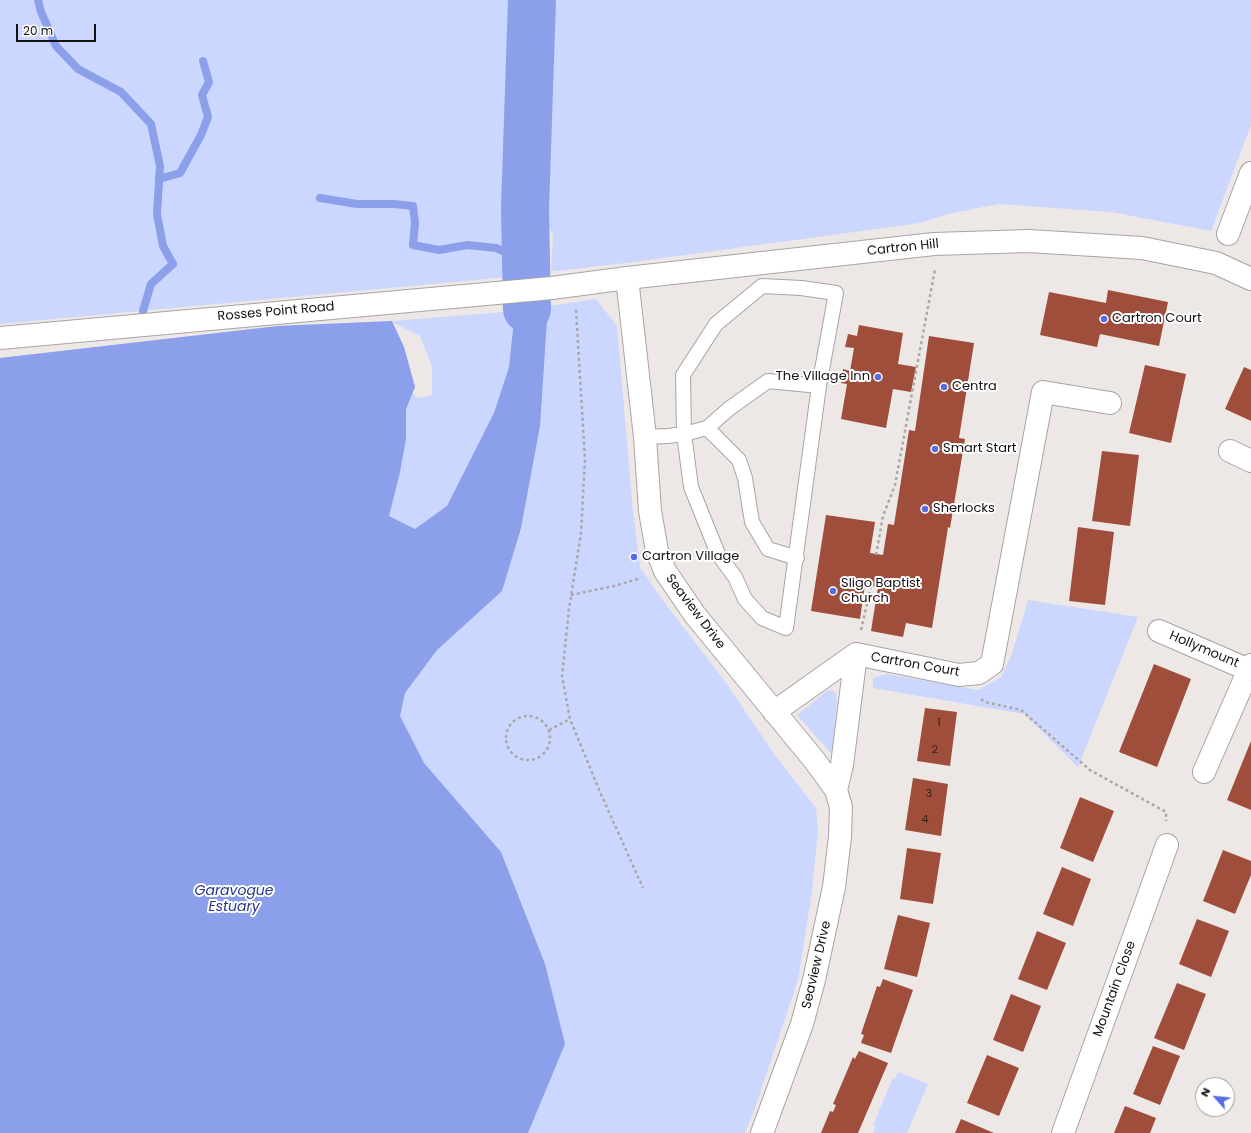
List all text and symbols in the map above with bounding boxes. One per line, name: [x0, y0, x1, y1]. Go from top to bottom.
scale bar: [18, 16, 98, 42]
text: 20 m: [23, 22, 53, 39]
street label: Cartron Hill: [866, 236, 940, 260]
street label: Rosses Point Road: [217, 299, 335, 325]
place label: Cartron Court: [1112, 311, 1202, 327]
marker: Cartron Court: [1099, 314, 1109, 324]
place label: The Village Inn: [776, 369, 870, 385]
marker: The Village Inn: [873, 372, 883, 382]
place label: Centra: [952, 379, 997, 395]
marker: Centra: [939, 382, 949, 392]
place label: Smart Start: [943, 441, 1017, 457]
marker: Smart Start: [930, 444, 940, 454]
place label: Sherlocks: [933, 501, 995, 517]
marker: Sherlocks: [920, 504, 930, 514]
place label: Cartron Village: [642, 549, 739, 565]
marker: Cartron Village: [629, 552, 639, 562]
street label: Seaview Drive: [662, 571, 728, 653]
place label: Sligo Baptist Church: [841, 576, 921, 607]
marker: Sligo Baptist Church: [828, 586, 838, 596]
street label: Hollymount: [1167, 628, 1241, 672]
street label: Cartron Court: [870, 650, 960, 680]
house number: 1: [937, 716, 941, 730]
house number: 2: [932, 743, 938, 757]
house number: 3: [926, 787, 932, 801]
house number: 4: [922, 813, 928, 827]
water label: Garavogue Estuary: [195, 883, 273, 916]
street label: Seaview Drive: [799, 920, 835, 1010]
street label: Mountain Close: [1090, 939, 1140, 1039]
north arrow: [1195, 1077, 1235, 1117]
text: N: [1196, 1085, 1214, 1099]

